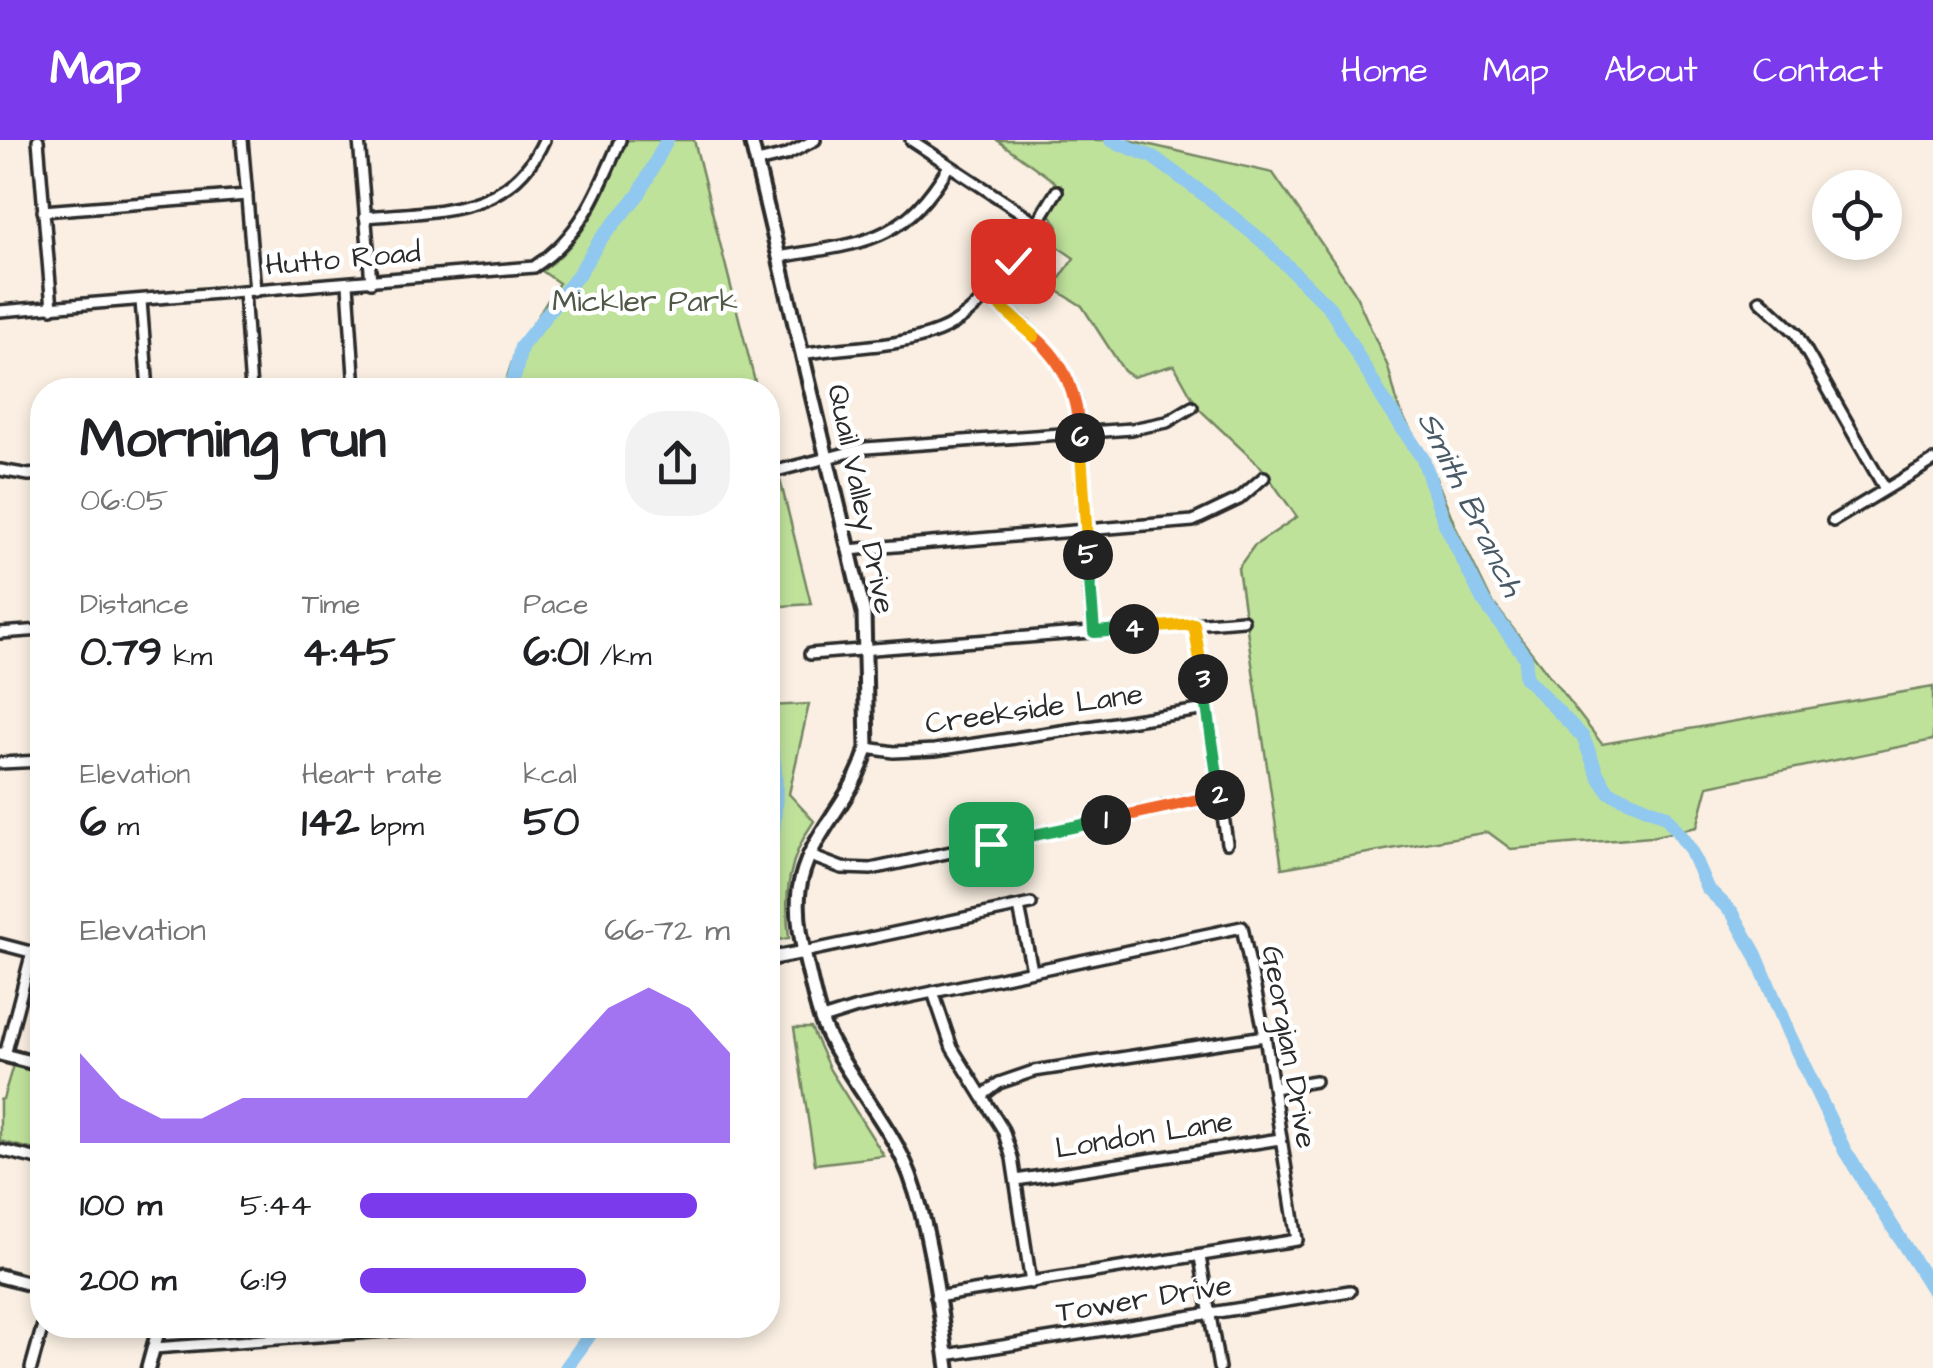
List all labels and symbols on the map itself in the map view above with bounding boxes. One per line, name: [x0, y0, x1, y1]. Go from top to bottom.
pin: [971, 219, 1056, 304]
street label: Hutto Road: [264, 231, 422, 287]
park label: Mickler Park: [552, 281, 738, 323]
street label: Quail Valley Drive: [815, 380, 906, 618]
water label: Smith Branch: [1406, 404, 1535, 605]
pin: 6: [1055, 413, 1105, 463]
pin: 5: [1063, 530, 1113, 580]
pin: 4: [1109, 604, 1159, 654]
pin: 3: [1178, 654, 1228, 704]
street label: Creekside Lane: [923, 673, 1145, 745]
pin: 2: [1195, 770, 1245, 820]
pin: 1: [1081, 795, 1131, 845]
pin: [949, 802, 1034, 887]
street label: Georgian Drive: [1250, 942, 1327, 1152]
street label: London Lane: [1052, 1100, 1236, 1170]
street label: Tower Drive: [1053, 1264, 1235, 1334]

